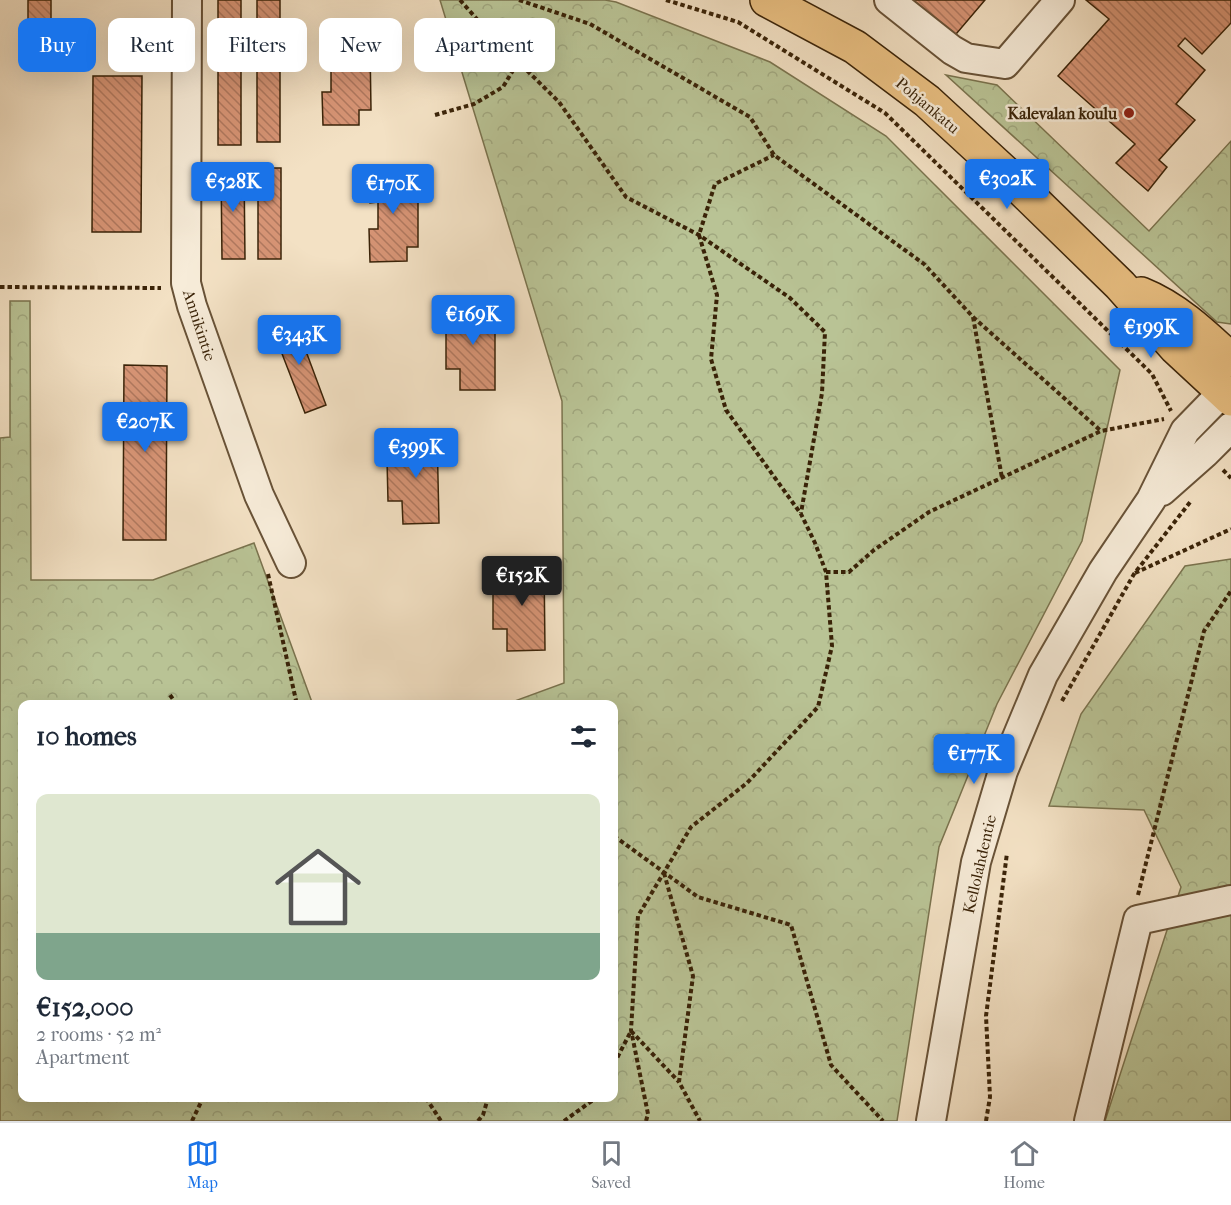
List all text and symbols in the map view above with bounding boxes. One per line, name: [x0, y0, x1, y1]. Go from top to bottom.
chip: Buy: [18, 18, 96, 72]
chip: Rent: [108, 18, 195, 72]
chip: Filters: [207, 18, 307, 72]
chip: New: [319, 18, 402, 72]
chip: Apartment: [414, 18, 555, 72]
street label: Pohjankatu: [892, 73, 963, 138]
place label: Kalevalan koulu: [1008, 104, 1118, 123]
marker: Kalevalan koulu: [1122, 106, 1136, 120]
pin: €302K: [965, 159, 1049, 210]
pin: €528K: [191, 162, 275, 213]
pin: €170K: [351, 164, 435, 215]
text: €302K: [979, 167, 1035, 190]
text: €528K: [205, 170, 261, 193]
text: €170K: [366, 172, 420, 195]
street label: Annikintie: [179, 286, 220, 363]
pin: €169K: [431, 295, 515, 346]
text: €169K: [446, 303, 500, 326]
pin: €199K: [1109, 308, 1193, 359]
pin: €343K: [257, 315, 341, 366]
text: €199K: [1124, 316, 1178, 339]
text: €343K: [272, 323, 326, 346]
pin: €207K: [103, 402, 187, 453]
text: €207K: [116, 410, 174, 433]
pin: €399K: [374, 428, 458, 479]
text: €399K: [388, 436, 444, 459]
pin: €152K: [480, 556, 564, 607]
text: €152K: [496, 564, 548, 587]
icon: filters: [567, 720, 600, 753]
text: 10 homes: [36, 721, 137, 752]
pin: €177K: [932, 734, 1016, 785]
text: €177K: [948, 742, 1000, 765]
street label: Kellolahdentie: [959, 813, 1000, 915]
icon: home: [264, 833, 372, 941]
text: €152,000: [36, 992, 134, 1023]
text: 2 rooms · 52 m²: [36, 1023, 161, 1046]
text: Apartment: [36, 1046, 130, 1069]
tab: Map: [186, 1137, 219, 1192]
tab: Saved: [591, 1137, 631, 1192]
tab: Home: [1003, 1137, 1045, 1192]

